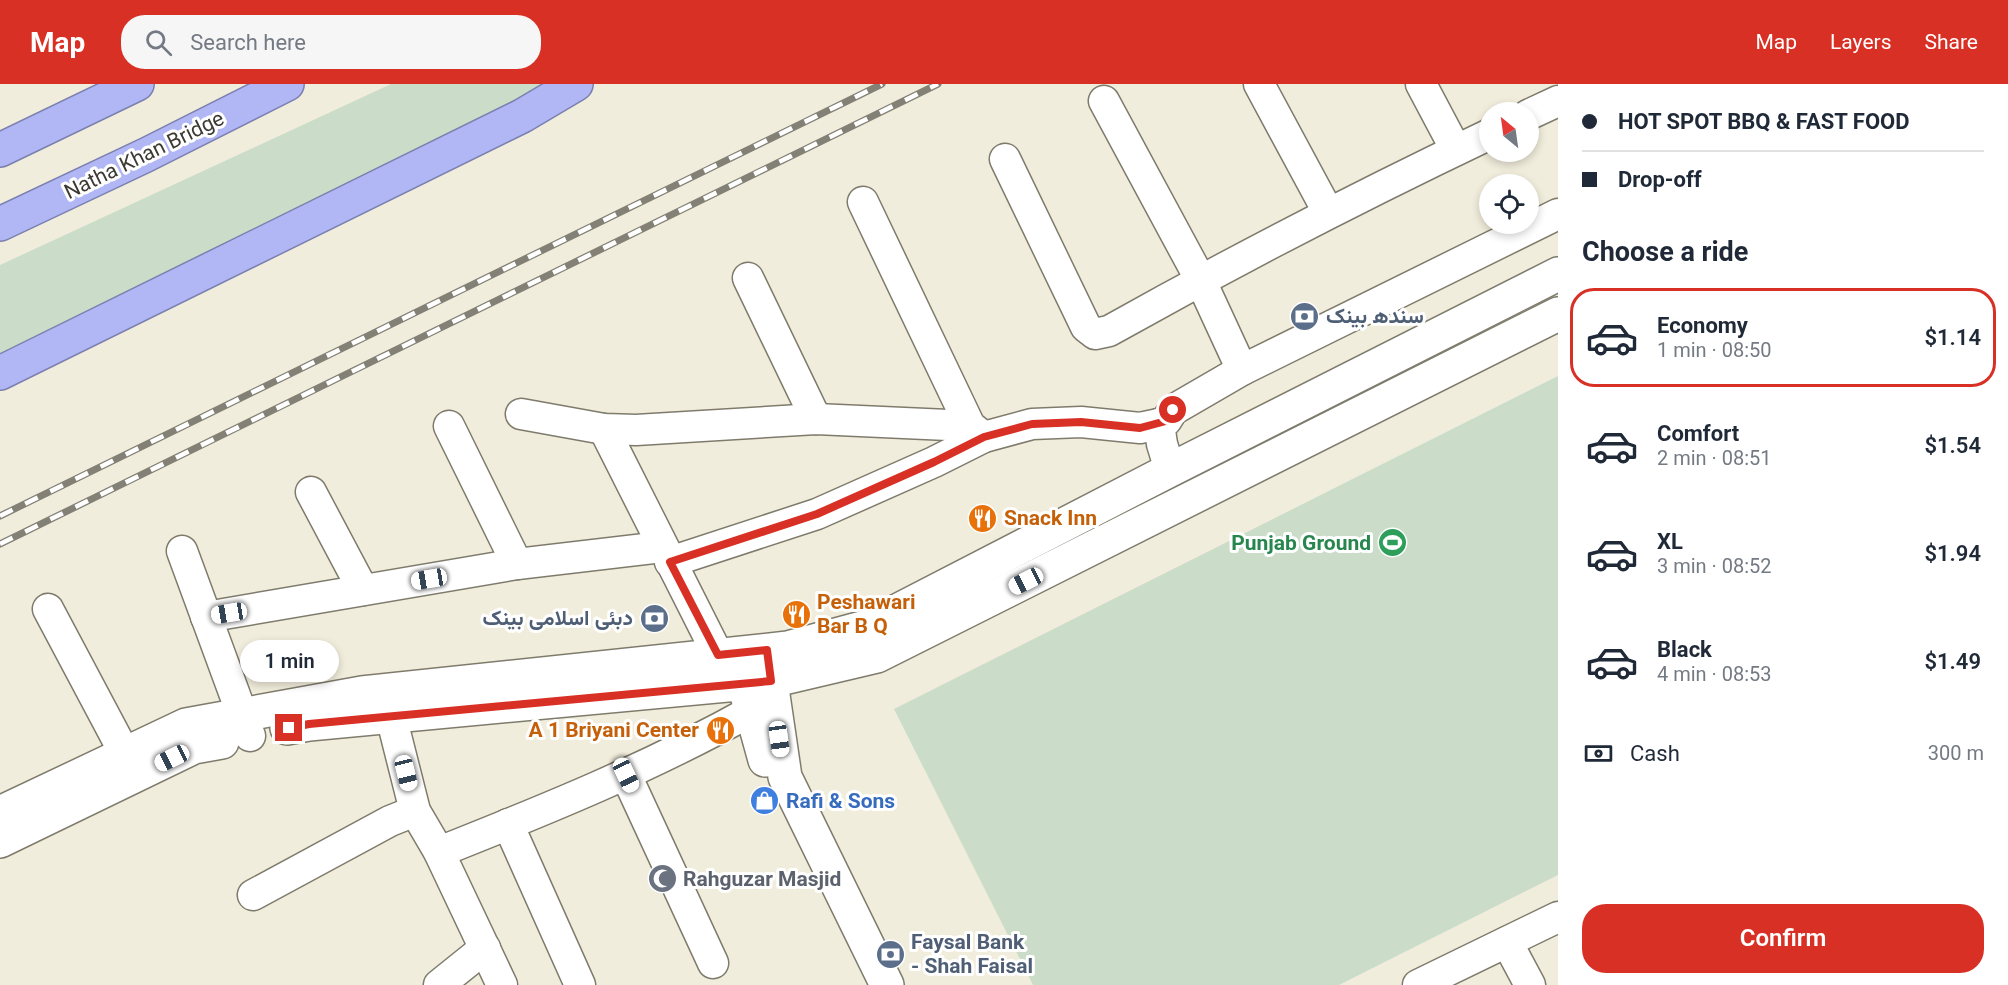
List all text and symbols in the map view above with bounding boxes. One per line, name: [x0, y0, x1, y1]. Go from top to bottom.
search box: [121, 15, 541, 69]
text: Map: [30, 26, 85, 59]
icon: search: [142, 26, 175, 59]
text: Search here: [190, 30, 306, 55]
text: Map: [1755, 30, 1797, 54]
text: Layers: [1830, 30, 1891, 54]
text: Share: [1924, 30, 1978, 54]
north arrow: [1479, 102, 1539, 162]
map controls: [1479, 102, 1539, 234]
street label: Natha Khan Bridge: [60, 106, 228, 204]
text: HOT SPOT BBQ & FAST FOOD: [1618, 109, 1910, 134]
text: Drop-off: [1618, 167, 1702, 192]
button: locate: [1479, 174, 1539, 234]
text: Choose a ride: [1582, 236, 1748, 268]
bank icon: سندھ بینک: [1289, 300, 1321, 332]
place label: سندھ بینک: [1326, 304, 1424, 328]
icon: car: [1585, 311, 1639, 365]
text: Economy: [1657, 313, 1748, 338]
text: $1.14: [1924, 325, 1981, 350]
text: 1 min · 08:50: [1657, 338, 1772, 362]
route start: [1159, 396, 1186, 423]
icon: car: [1585, 419, 1639, 473]
text: Comfort: [1657, 421, 1739, 446]
text: $1.54: [1924, 433, 1981, 458]
text: 2 min · 08:51: [1657, 446, 1772, 470]
restaurant icon: Snack Inn: [967, 502, 999, 534]
place label: Snack Inn: [1004, 506, 1097, 530]
sports icon: Punjab Ground: [1376, 527, 1408, 559]
icon: car: [1585, 527, 1639, 581]
text: XL: [1657, 529, 1683, 554]
place label: Punjab Ground: [1231, 531, 1371, 555]
text: $1.94: [1924, 541, 1981, 566]
text: 3 min · 08:52: [1657, 554, 1772, 578]
car: [1006, 565, 1046, 597]
car: [410, 567, 448, 591]
place label: Peshawari Bar B Q: [817, 590, 915, 638]
restaurant icon: Peshawari Bar B Q: [780, 598, 812, 630]
car: [210, 601, 248, 625]
bank icon: دبئی اسلامی بینک: [638, 602, 670, 634]
place label: دبئی اسلامی بینک: [483, 606, 633, 630]
icon: car: [1585, 635, 1639, 689]
text: Black: [1657, 637, 1712, 662]
callout: 1 min: [240, 641, 338, 683]
text: 1 min: [264, 649, 315, 673]
text: $1.49: [1924, 649, 1981, 674]
text: 4 min · 08:53: [1657, 662, 1772, 686]
route end: [275, 714, 302, 741]
restaurant icon: A 1 Briyani Center: [704, 714, 736, 746]
place label: A 1 Briyani Center: [529, 718, 699, 742]
car: [768, 720, 790, 758]
icon: cash: [1582, 737, 1615, 770]
text: Cash: [1630, 741, 1680, 766]
text: 300 m: [1928, 741, 1984, 765]
car: [152, 742, 192, 774]
car: [393, 753, 419, 793]
car: [610, 755, 642, 795]
shop icon: Rafi & Sons: [749, 785, 781, 817]
place label: Rafi & Sons: [786, 789, 895, 813]
mosque icon: Rahguzar Masjid: [646, 863, 678, 895]
place label: Rahguzar Masjid: [683, 867, 841, 891]
button: Confirm: [1582, 904, 1984, 973]
place label: Faysal Bank - Shah Faisal: [911, 930, 1033, 978]
bank icon: Faysal Bank - Shah Faisal: [874, 938, 906, 970]

